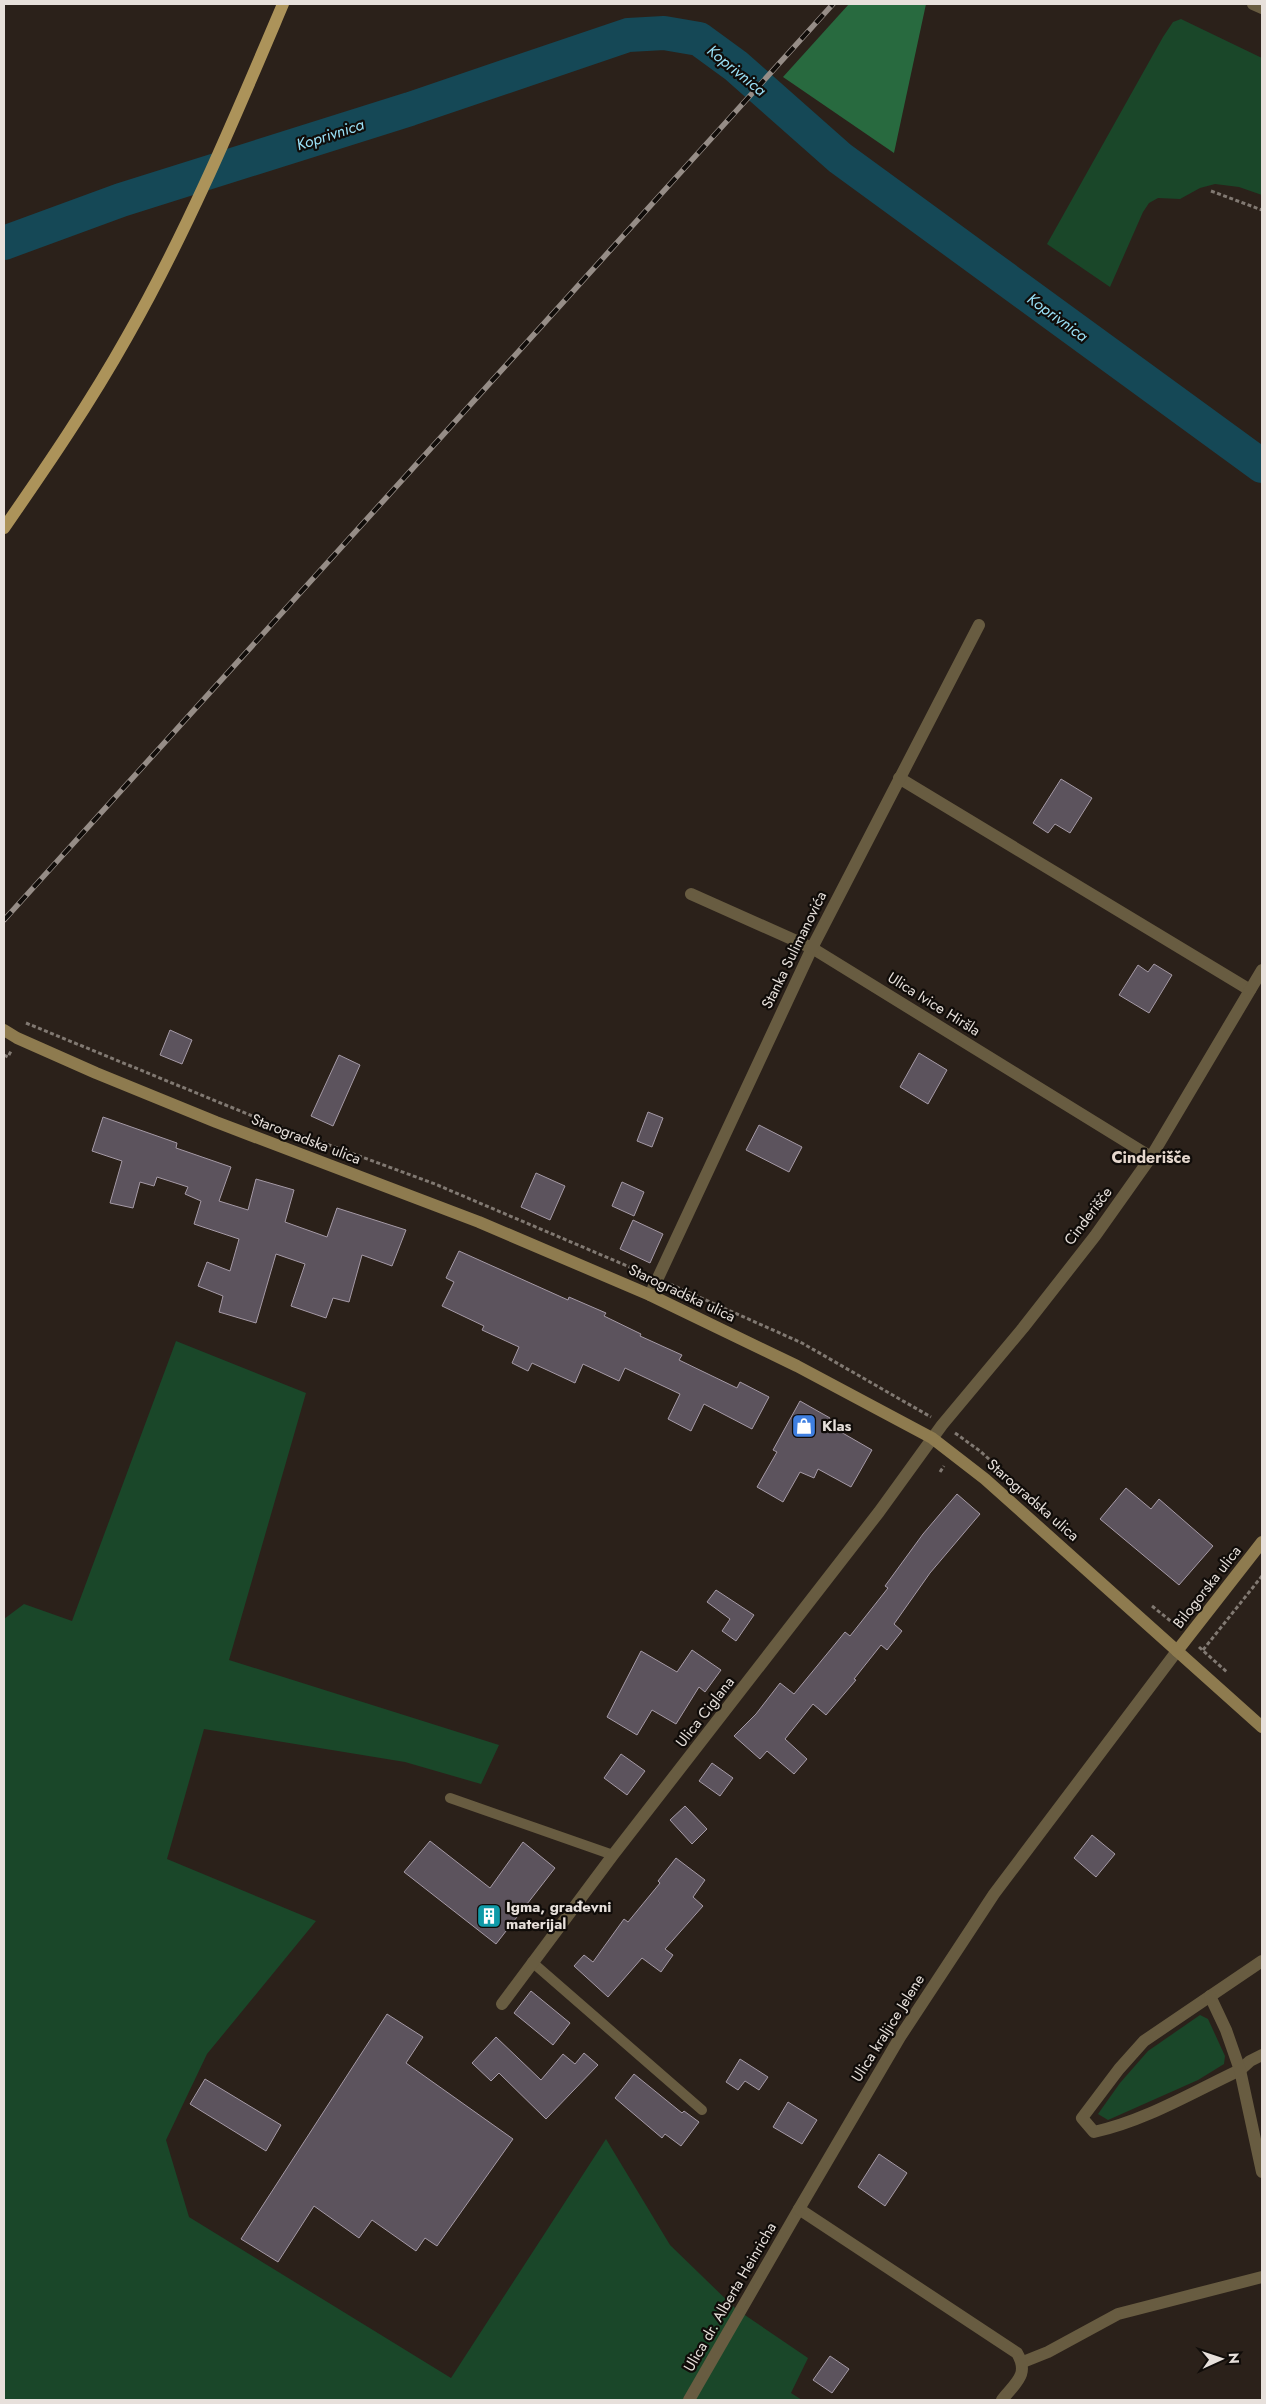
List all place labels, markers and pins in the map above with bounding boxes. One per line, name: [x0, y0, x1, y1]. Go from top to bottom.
shop icon: Klas: [791, 1413, 817, 1439]
place label: Klas: [822, 1415, 852, 1437]
place label: Igma, građevni materijal: [506, 1896, 611, 1935]
building icon: Igma, građevni materijal: [476, 1903, 502, 1929]

